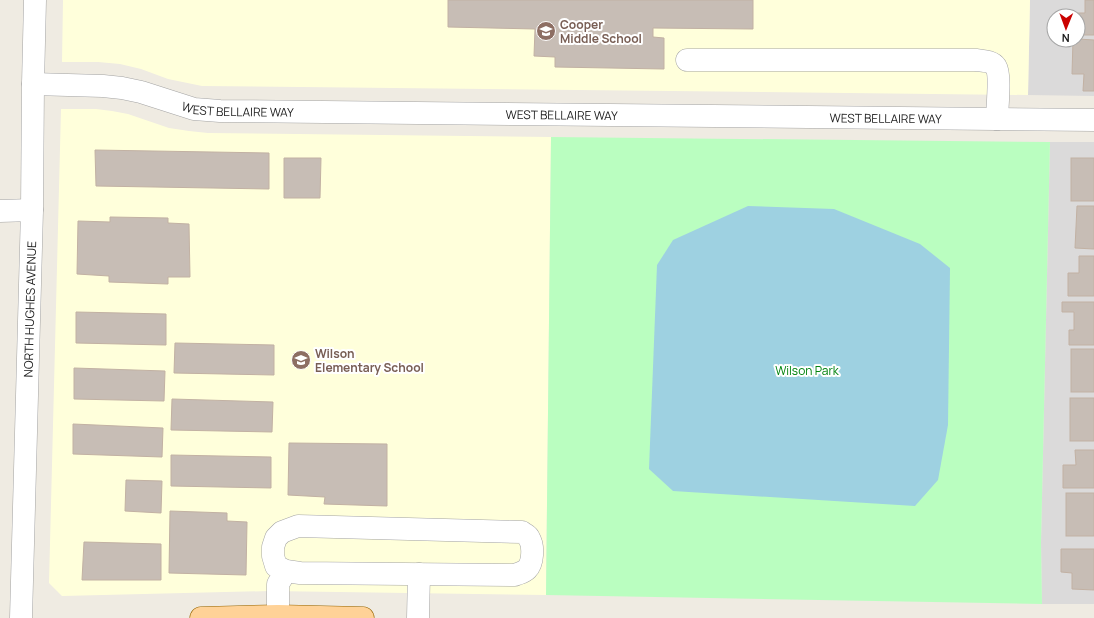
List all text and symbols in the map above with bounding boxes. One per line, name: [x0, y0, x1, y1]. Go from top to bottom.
north arrow: [1046, 8, 1086, 48]
place label: Cooper Middle School: [560, 16, 642, 47]
school or university icon: Cooper Middle School: [535, 20, 557, 42]
text: N: [1062, 31, 1070, 46]
street label: WEST BELLAIRE WAY: [180, 97, 294, 120]
street label: WEST BELLAIRE WAY: [506, 105, 618, 124]
street label: WEST BELLAIRE WAY: [830, 109, 942, 127]
street label: NORTH HUGHES AVENUE: [19, 241, 40, 377]
place label: Wilson Elementary School: [315, 345, 424, 376]
school or university icon: Wilson Elementary School: [290, 349, 312, 371]
park label: Wilson Park: [775, 362, 840, 379]

